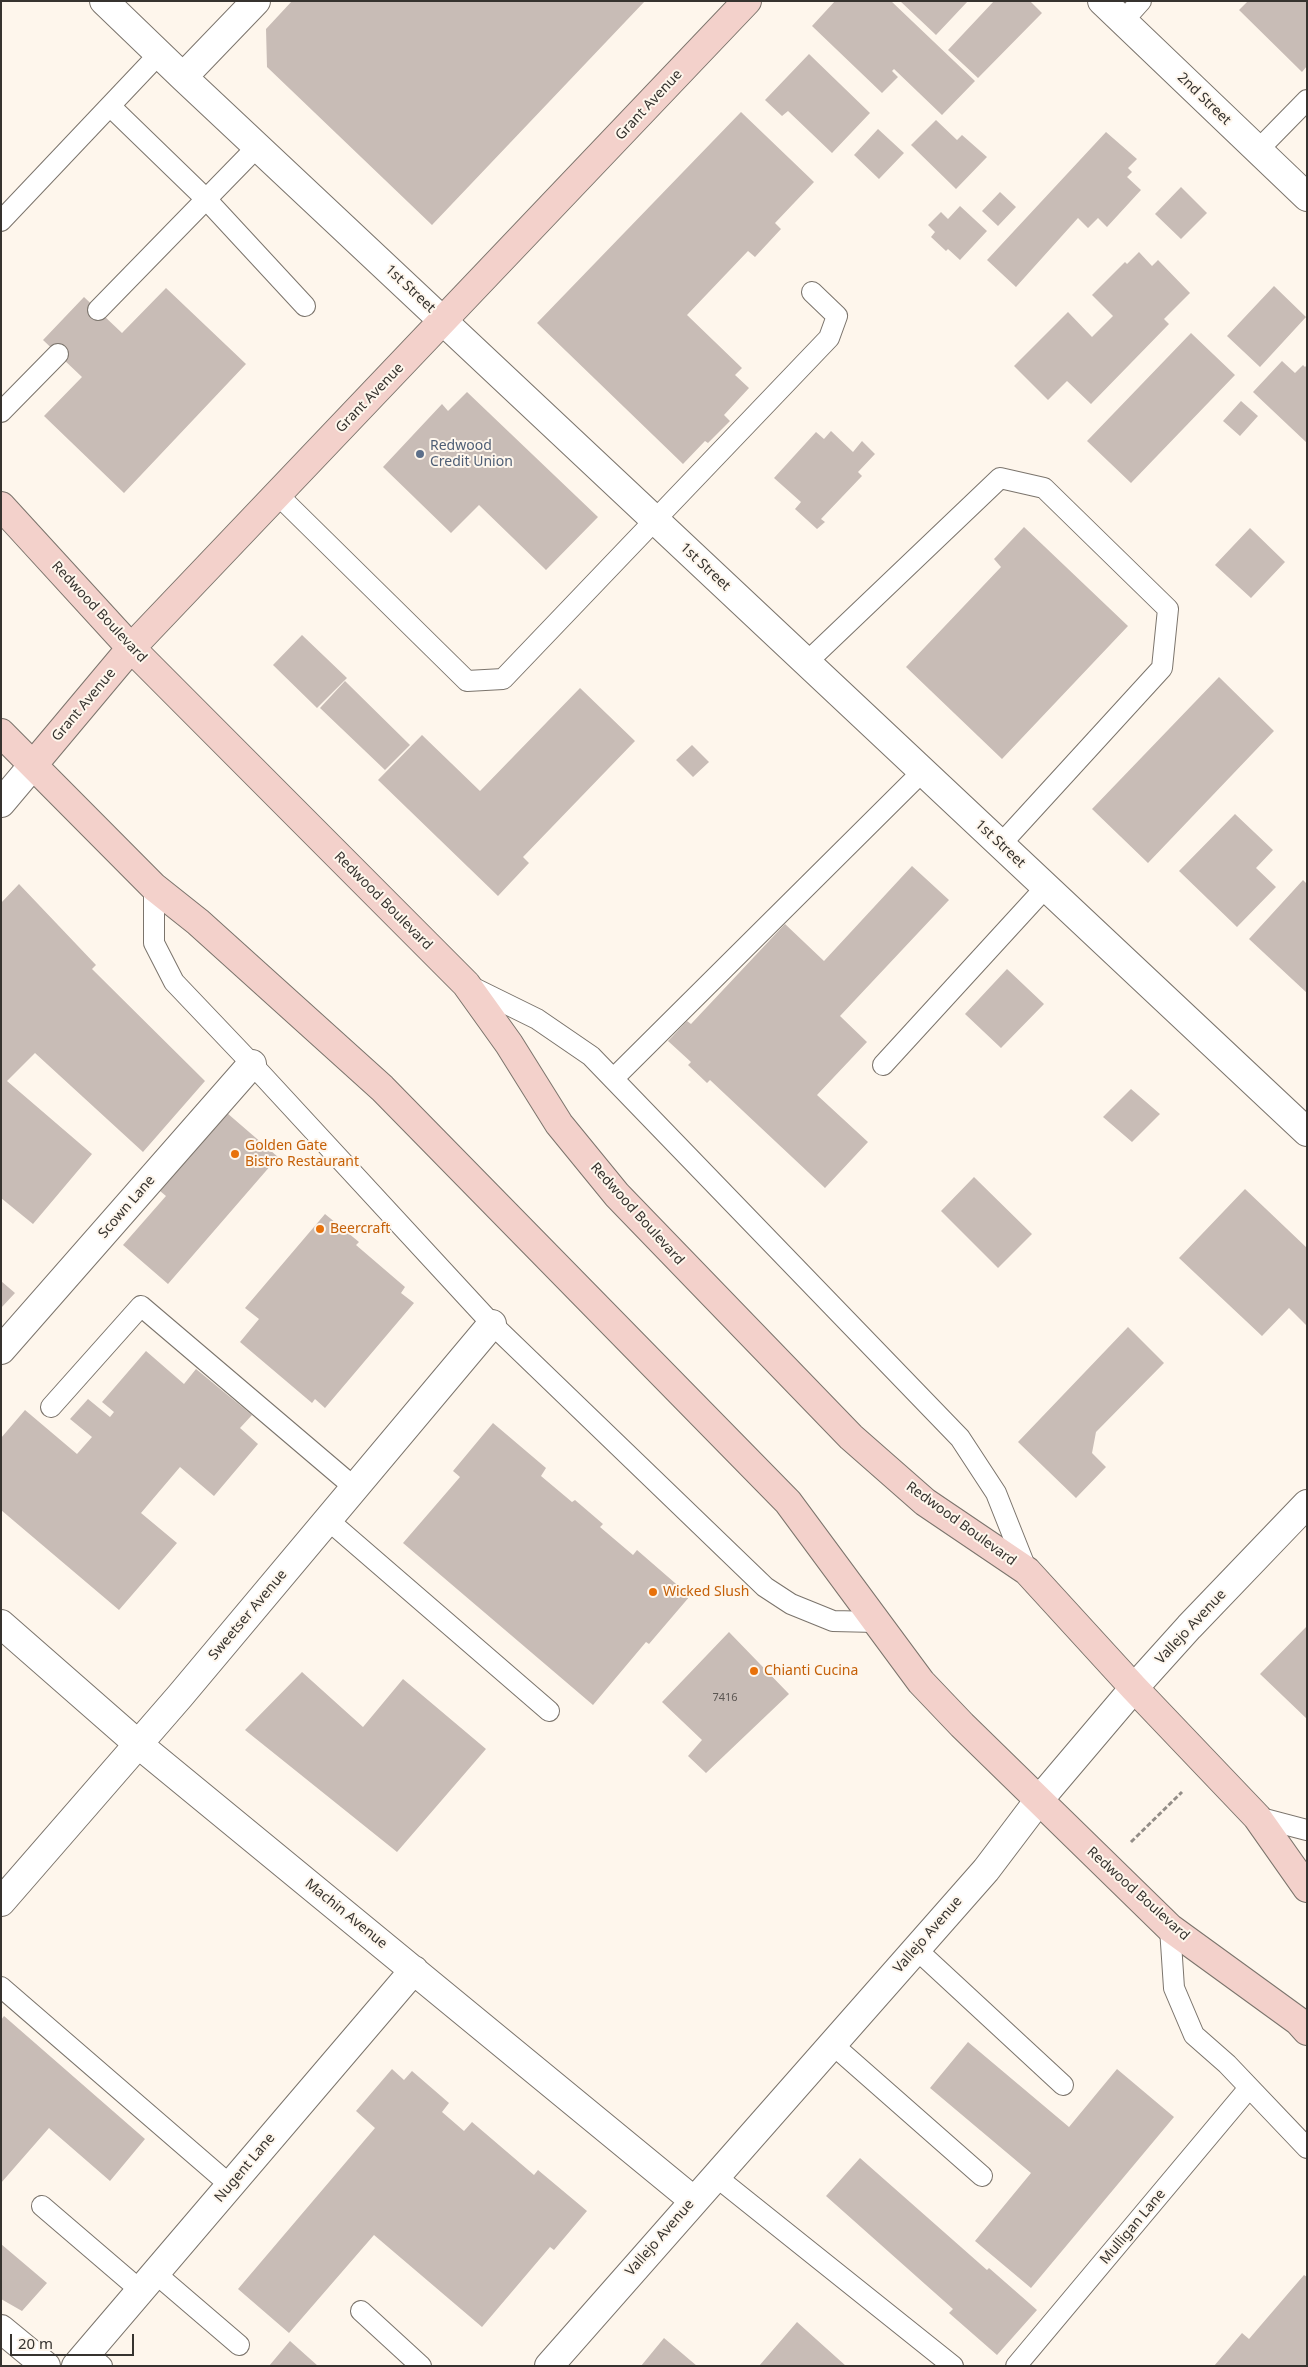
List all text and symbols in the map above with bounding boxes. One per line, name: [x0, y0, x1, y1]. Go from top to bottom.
street label: Grant Avenue: [612, 66, 686, 144]
street label: 2nd Street: [1174, 69, 1234, 129]
street label: 1st Street: [381, 262, 439, 316]
street label: Grant Avenue: [333, 360, 407, 436]
place label: Redwood Credit Union: [430, 438, 513, 471]
marker: Redwood Credit Union: [414, 448, 426, 460]
street label: 1st Street: [676, 540, 734, 594]
street label: Redwood Boulevard: [48, 558, 150, 666]
street label: Grant Avenue: [49, 665, 119, 745]
street label: 1st Street: [971, 817, 1029, 871]
street label: Redwood Boulevard: [330, 848, 436, 954]
place label: Golden Gate Bistro Restaurant: [245, 1138, 359, 1170]
marker: Golden Gate Bistro Restaurant: [229, 1148, 241, 1160]
street label: Redwood Boulevard: [587, 1159, 687, 1269]
street label: Scown Lane: [95, 1172, 159, 1242]
place label: Beercraft: [330, 1221, 390, 1237]
marker: Beercraft: [314, 1223, 326, 1235]
street label: Redwood Boulevard: [903, 1478, 1019, 1570]
street label: Sweetser Avenue: [205, 1566, 291, 1664]
place label: Wicked Slush: [663, 1584, 749, 1600]
marker: Wicked Slush: [647, 1586, 659, 1598]
street label: Vallejo Avenue: [1152, 1586, 1230, 1668]
place label: Chianti Cucina: [764, 1663, 858, 1679]
marker: Chianti Cucina: [748, 1665, 760, 1677]
house number: 7416: [712, 1691, 738, 1705]
street label: Redwood Boulevard: [1083, 1844, 1193, 1944]
street label: Machin Avenue: [301, 1876, 391, 1952]
street label: Vallejo Avenue: [890, 1893, 966, 1977]
street label: Nugent Lane: [211, 2130, 279, 2206]
street label: Mulligan Lane: [1097, 2186, 1169, 2268]
street label: Vallejo Avenue: [622, 2196, 698, 2280]
scale bar: [12, 2324, 136, 2356]
text: 20 m: [18, 2333, 53, 2353]

